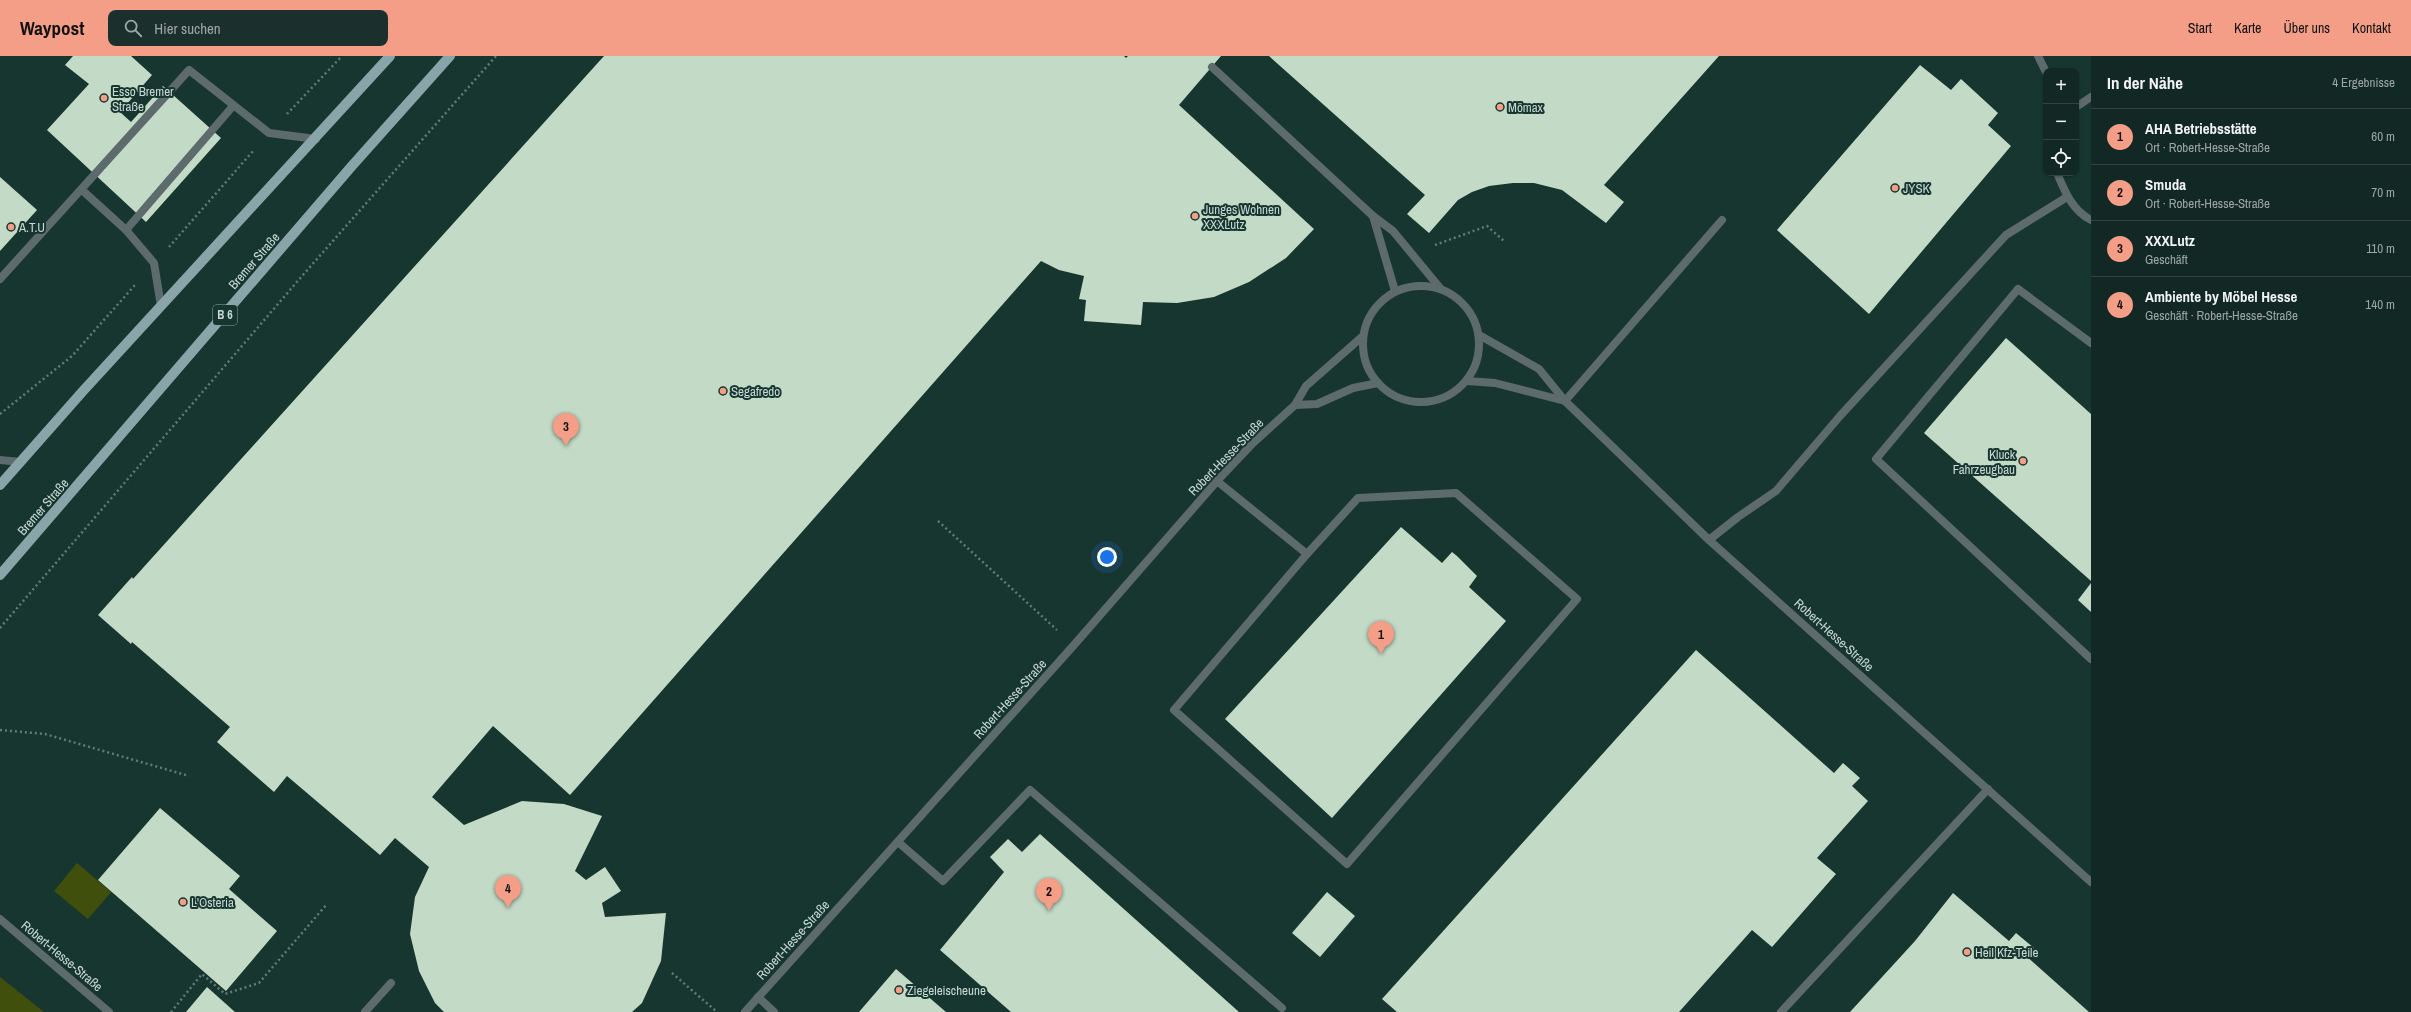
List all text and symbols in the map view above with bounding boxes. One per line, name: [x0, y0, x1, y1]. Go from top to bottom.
search box: [108, 10, 388, 46]
text: Waypost: [20, 15, 84, 41]
icon: search: [122, 17, 144, 39]
text: Hier suchen: [154, 18, 221, 39]
text: Start: [2188, 19, 2212, 37]
text: Karte: [2234, 19, 2261, 37]
text: Über uns: [2283, 19, 2330, 37]
text: Kontakt: [2352, 19, 2391, 37]
map controls: [2043, 68, 2079, 176]
button: +: [2043, 68, 2079, 104]
text: In der Nähe: [2107, 71, 2183, 94]
text: 4 Ergebnisse: [2332, 74, 2395, 91]
place label: Esso Bremer Straße: [112, 83, 174, 115]
marker: Esso Bremer Straße: [99, 93, 109, 103]
place label: Mömax: [1508, 99, 1544, 116]
marker: Mömax: [1495, 102, 1505, 112]
button: −: [2043, 104, 2079, 140]
text: AHA Betriebsstätte: [2145, 118, 2257, 139]
text: 1: [2117, 128, 2123, 145]
text: 60 m: [2371, 128, 2395, 145]
text: Ort · Robert-Hesse-Straße: [2145, 139, 2270, 156]
button: locate: [2043, 140, 2079, 176]
text: Smuda: [2145, 174, 2186, 195]
place label: JYSK: [1903, 180, 1930, 197]
marker: JYSK: [1890, 183, 1900, 193]
text: 2: [2117, 184, 2123, 201]
text: 70 m: [2371, 184, 2395, 201]
text: Ort · Robert-Hesse-Straße: [2145, 195, 2270, 212]
place label: Junges Wohnen XXXLutz: [1203, 201, 1280, 233]
marker: Junges Wohnen XXXLutz: [1190, 211, 1200, 221]
place label: A.T.U: [18, 219, 45, 236]
marker: A.T.U: [6, 222, 16, 232]
street label: Bremer Straße: [225, 229, 283, 293]
text: XXXLutz: [2145, 230, 2195, 251]
text: 3: [2117, 240, 2123, 257]
text: 110 m: [2366, 240, 2395, 257]
text: Geschäft: [2145, 251, 2188, 268]
text: Ambiente by Möbel Hesse: [2145, 286, 2297, 307]
text: 4: [2117, 296, 2123, 313]
text: 140 m: [2365, 296, 2395, 313]
road number: B 6: [213, 305, 237, 325]
text: Geschäft · Robert-Hesse-Straße: [2145, 307, 2298, 324]
place label: Segafredo: [731, 383, 780, 400]
marker: Segafredo: [718, 386, 728, 396]
pin: 3: [553, 413, 579, 446]
street label: Robert-Hesse-Straße: [1185, 415, 1267, 499]
place label: Kluck Fahrzeugbau: [1953, 446, 2016, 478]
marker: Kluck Fahrzeugbau: [2018, 456, 2028, 466]
street label: Bremer Straße: [14, 475, 72, 539]
your location: [1097, 547, 1117, 567]
street label: Robert-Hesse-Straße: [1791, 595, 1877, 675]
pin: 1: [1368, 621, 1394, 654]
street label: Robert-Hesse-Straße: [970, 656, 1050, 742]
pin: 4: [495, 875, 521, 908]
pin: 2: [1036, 878, 1062, 911]
place label: L'Osteria: [191, 894, 234, 911]
marker: L'Osteria: [178, 897, 188, 907]
street label: Robert-Hesse-Straße: [753, 897, 833, 983]
street label: Robert-Hesse-Straße: [18, 917, 106, 995]
place label: Heil Kfz-Teile: [1975, 944, 2038, 961]
marker: Heil Kfz-Teile: [1962, 947, 1972, 957]
place label: Ziegeleischeune: [907, 982, 986, 999]
marker: Ziegeleischeune: [894, 985, 904, 995]

